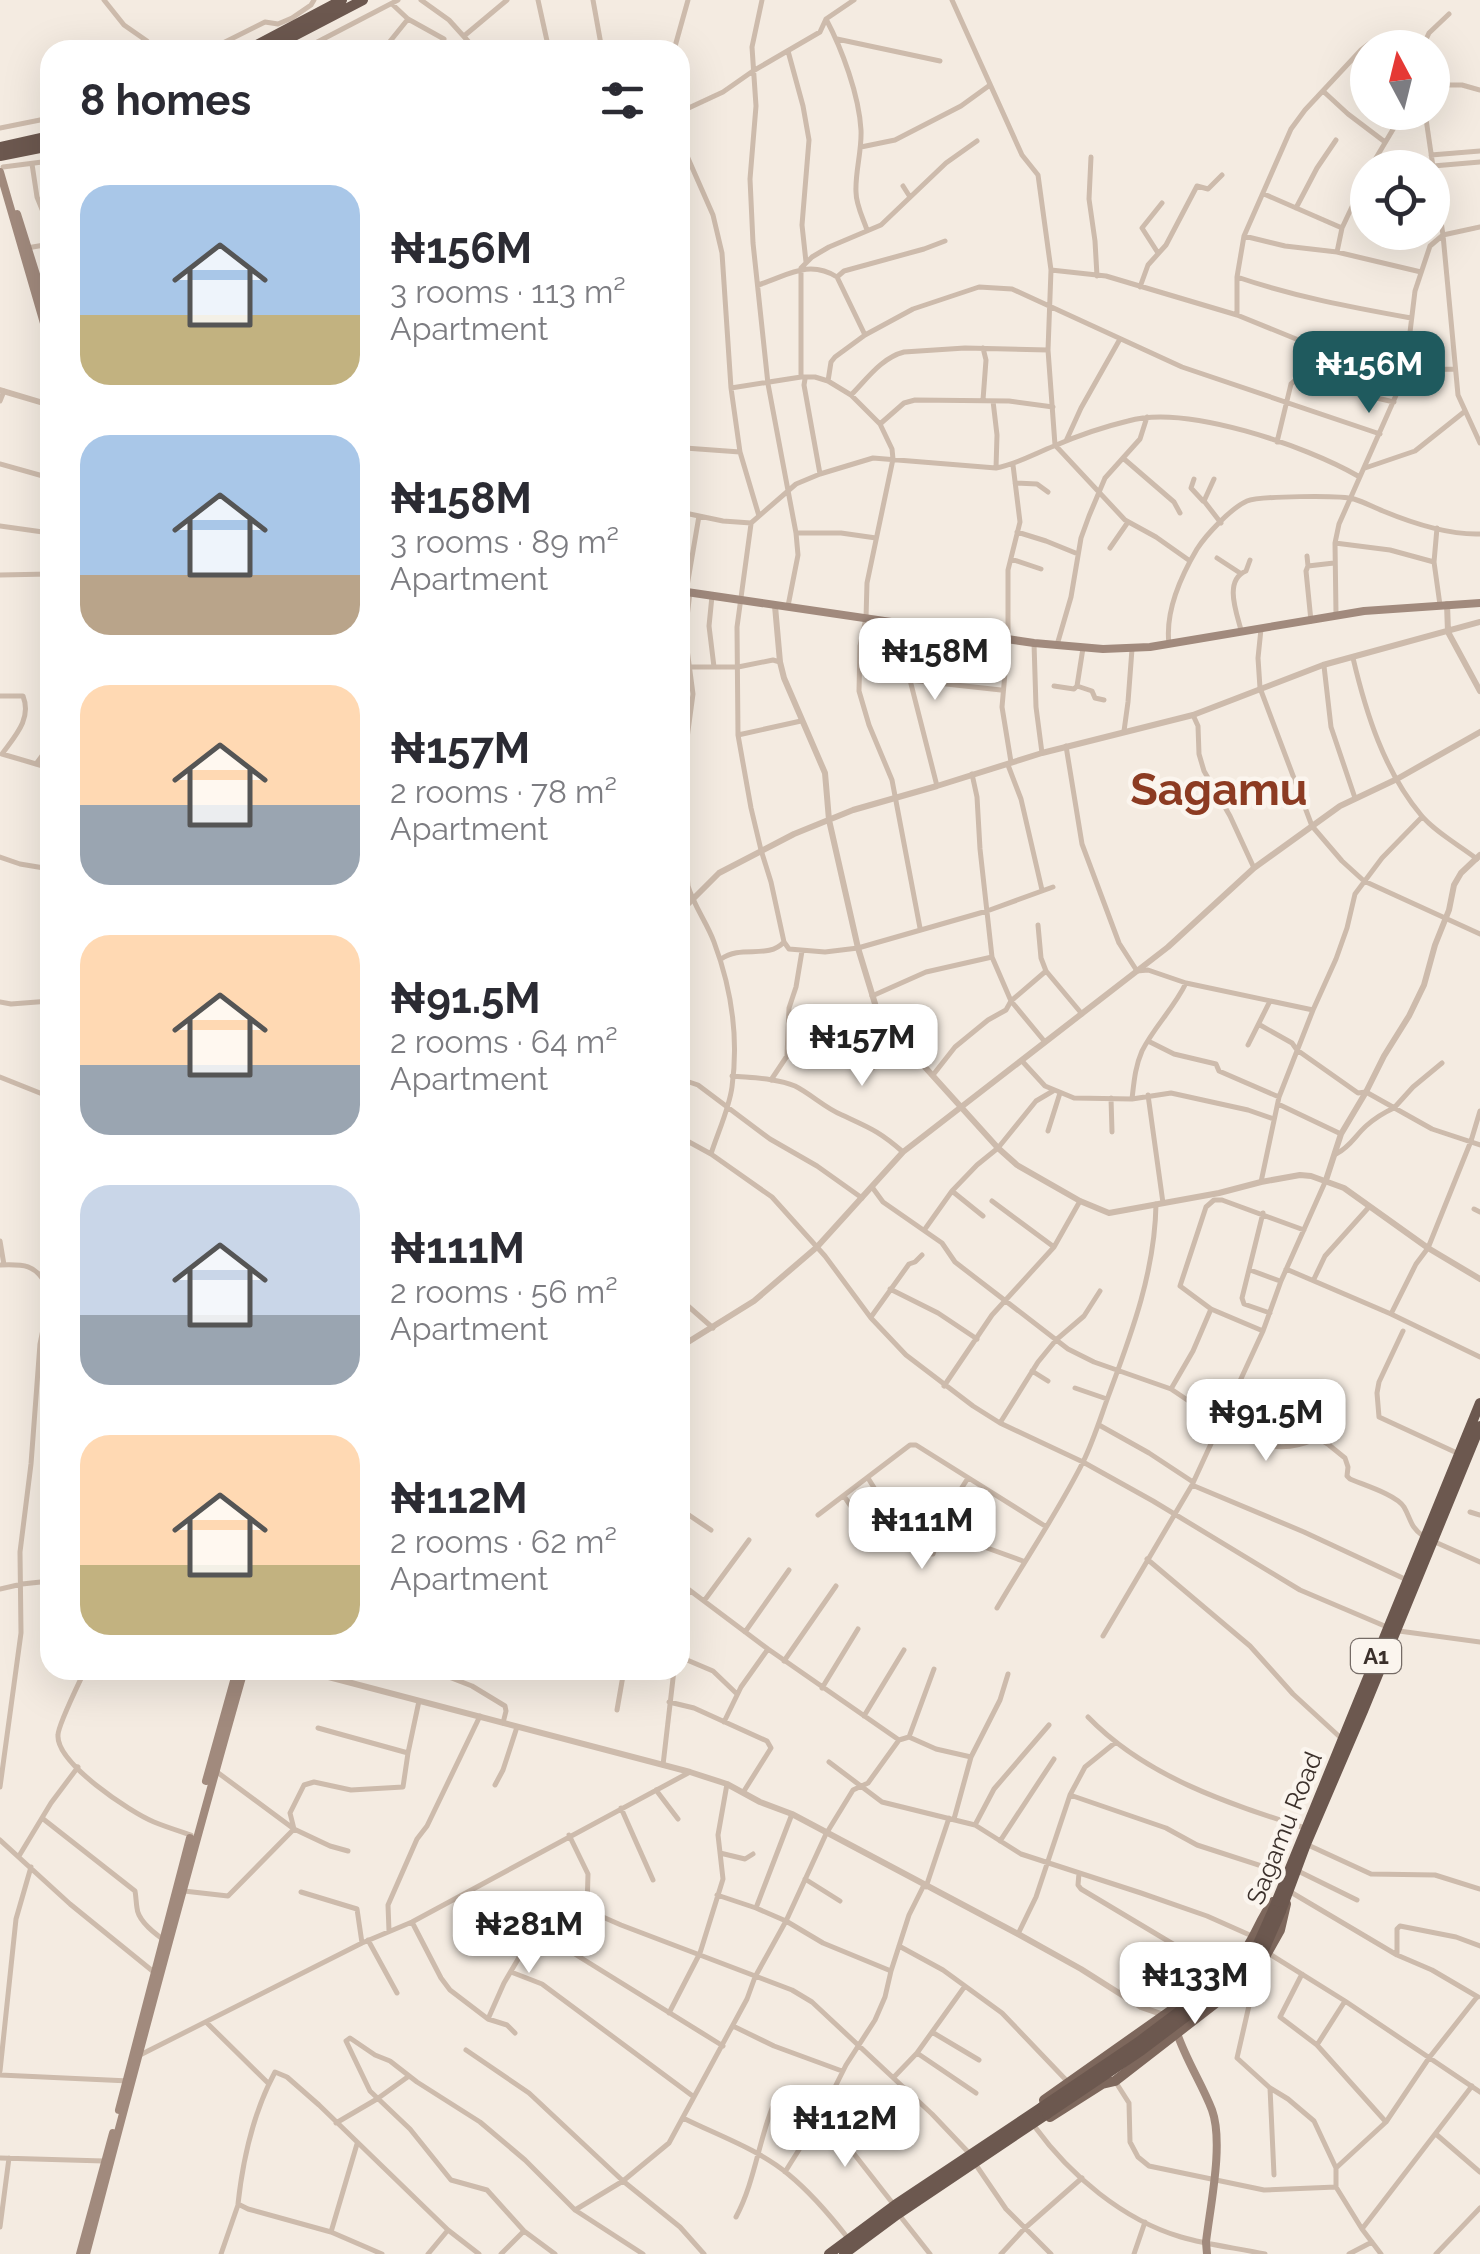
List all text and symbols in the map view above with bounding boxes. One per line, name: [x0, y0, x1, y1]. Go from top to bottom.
north arrow: [1350, 30, 1450, 130]
map controls: [1350, 30, 1450, 250]
icon: filters: [595, 73, 650, 128]
text: 8 homes: [80, 76, 251, 125]
button: locate: [1350, 150, 1450, 250]
text: ₦156M: [390, 224, 532, 273]
icon: home: [160, 225, 280, 345]
text: 3 rooms · 113 m²: [390, 273, 626, 310]
text: Apartment: [390, 310, 548, 347]
pin: ₦156M: [1299, 331, 1439, 416]
text: ₦156M: [1315, 345, 1423, 382]
text: ₦158M: [390, 474, 532, 523]
icon: home: [160, 475, 280, 595]
text: 3 rooms · 89 m²: [390, 523, 619, 560]
text: Apartment: [390, 560, 548, 597]
pin: ₦158M: [865, 618, 1005, 703]
text: ₦158M: [881, 632, 989, 669]
text: ₦157M: [390, 724, 530, 773]
icon: home: [160, 725, 280, 845]
district label: Sagamu: [1130, 763, 1308, 816]
text: 2 rooms · 78 m²: [390, 773, 617, 810]
text: Apartment: [390, 810, 548, 847]
text: ₦91.5M: [390, 974, 541, 1023]
icon: home: [160, 975, 280, 1095]
pin: ₦157M: [792, 1004, 932, 1089]
text: ₦157M: [809, 1018, 915, 1055]
text: 2 rooms · 64 m²: [390, 1023, 618, 1060]
text: Apartment: [390, 1060, 548, 1097]
text: ₦111M: [390, 1224, 525, 1273]
icon: home: [160, 1225, 280, 1345]
text: 2 rooms · 56 m²: [390, 1273, 618, 1310]
text: Apartment: [390, 1310, 548, 1347]
pin: ₦91.5M: [1185, 1379, 1347, 1464]
text: ₦91.5M: [1209, 1393, 1323, 1430]
text: ₦112M: [390, 1474, 528, 1523]
icon: home: [160, 1475, 280, 1595]
pin: ₦111M: [852, 1487, 992, 1572]
text: ₦111M: [871, 1501, 973, 1538]
text: 2 rooms · 62 m²: [390, 1523, 617, 1560]
text: Apartment: [390, 1560, 548, 1597]
road number: A1: [1351, 1639, 1401, 1673]
street label: Sagamu Road: [1240, 1747, 1328, 1909]
pin: ₦281M: [459, 1891, 599, 1976]
text: ₦281M: [475, 1905, 583, 1942]
pin: ₦133M: [1125, 1942, 1265, 2027]
text: ₦133M: [1142, 1956, 1248, 1993]
pin: ₦112M: [775, 2085, 915, 2170]
text: ₦112M: [793, 2099, 897, 2136]

